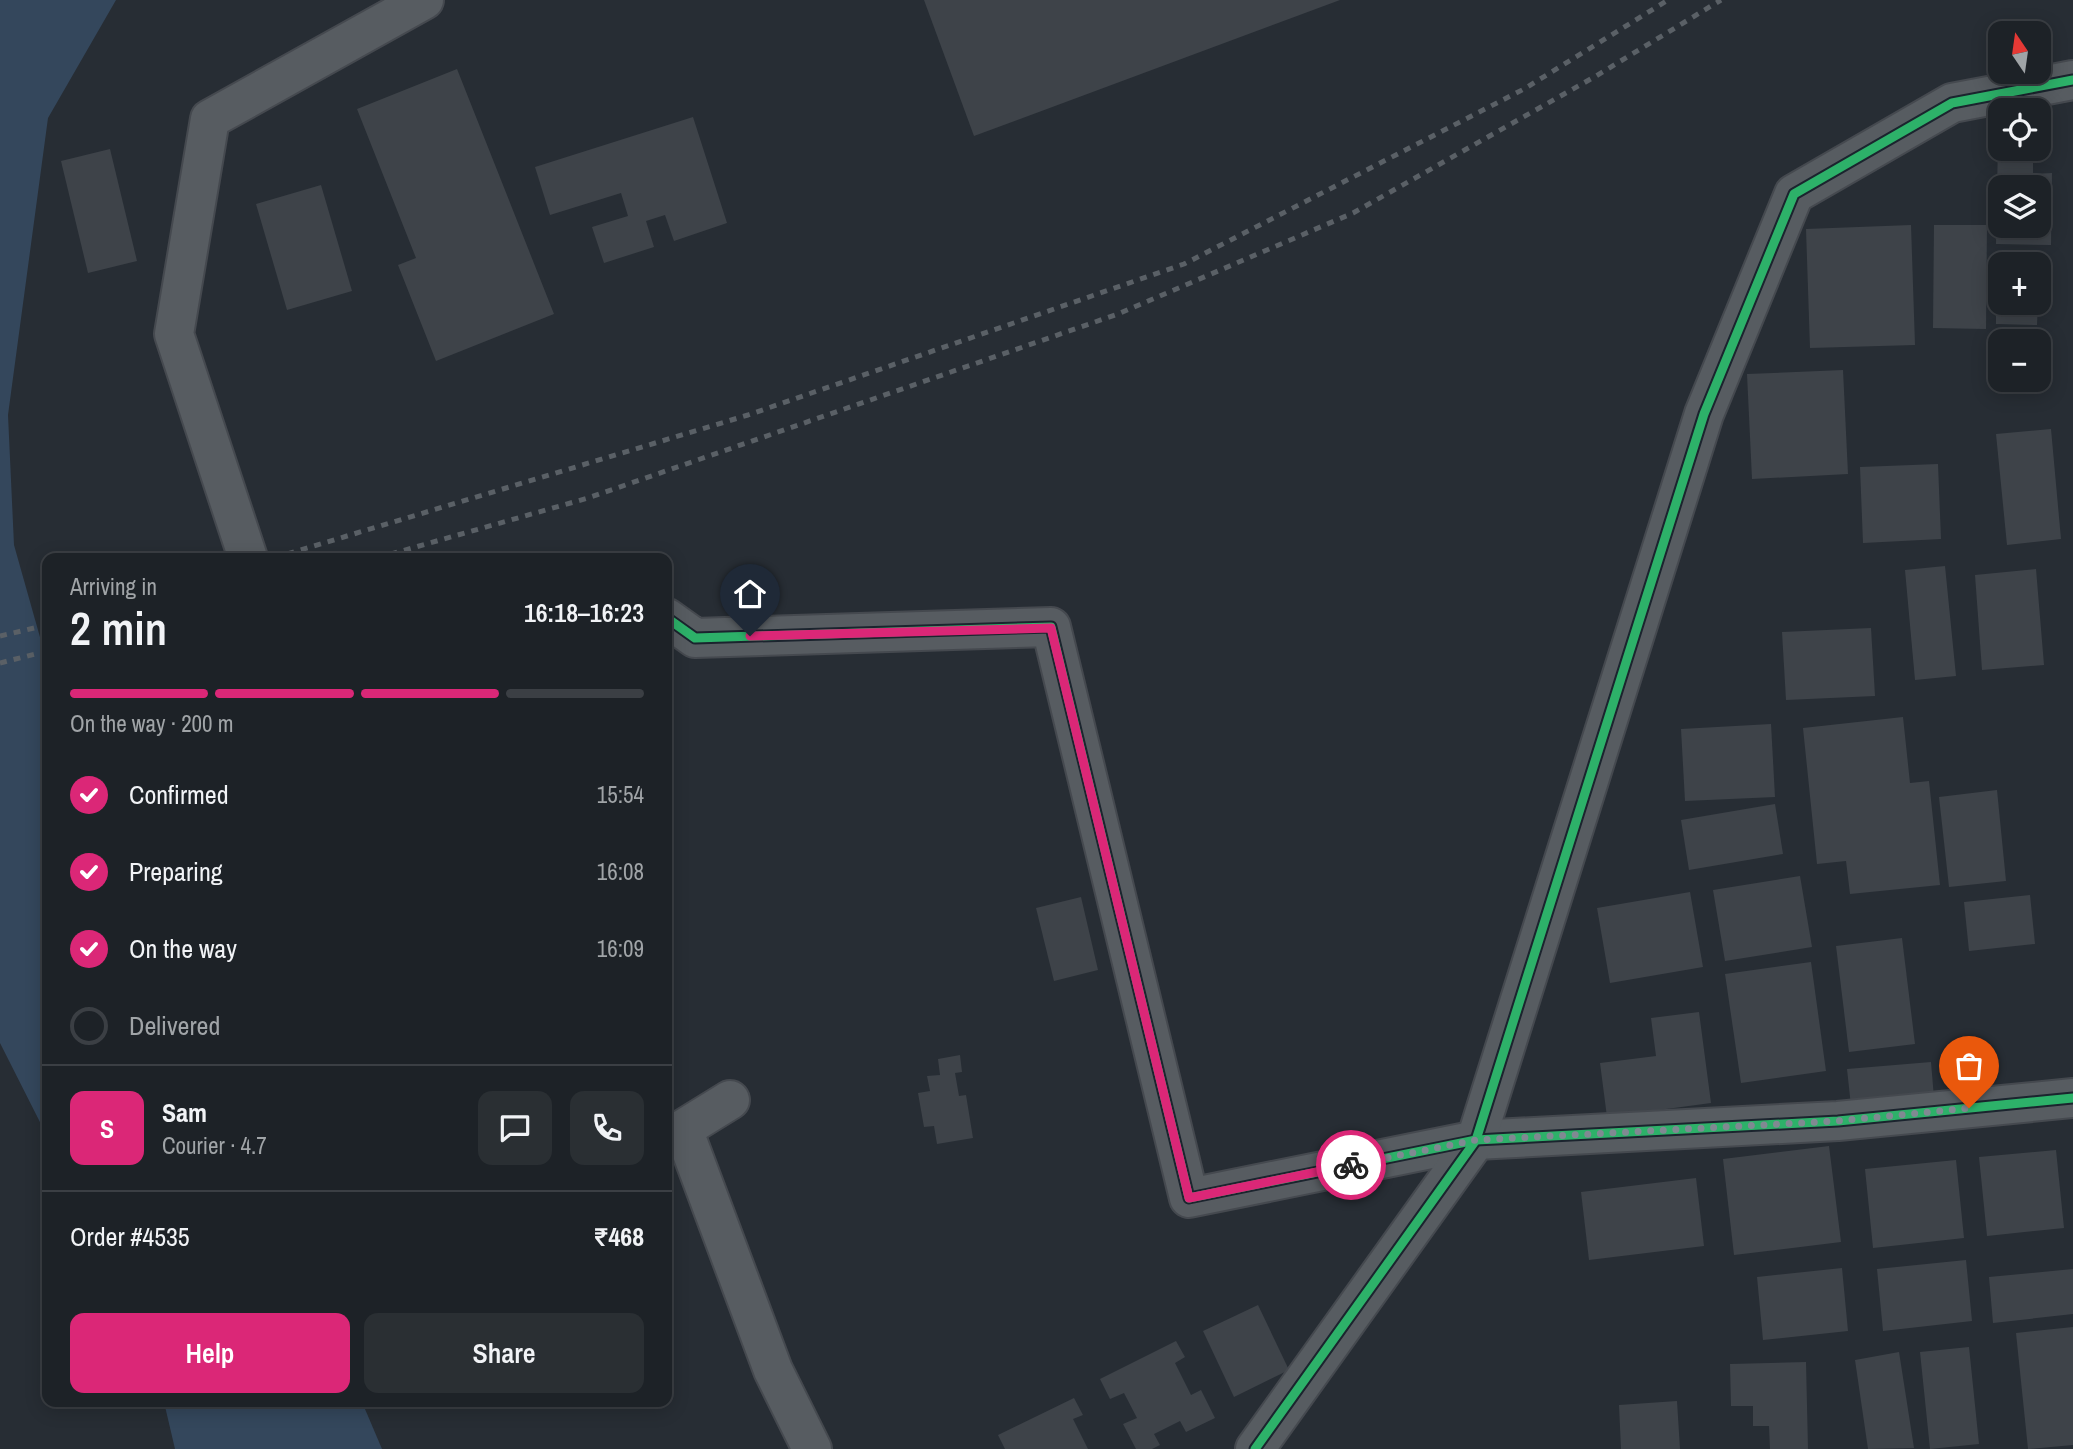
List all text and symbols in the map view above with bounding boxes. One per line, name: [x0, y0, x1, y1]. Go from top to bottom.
north arrow: [1988, 21, 2051, 84]
map controls: [1988, 21, 2051, 392]
button: locate: [1988, 98, 2051, 161]
button: layers: [1988, 175, 2051, 238]
button: +: [1988, 252, 2051, 315]
button: −: [1988, 329, 2051, 392]
pin: [720, 564, 780, 636]
text: Arriving in: [70, 571, 157, 602]
icon: home: [731, 575, 769, 613]
text: 16:18–16:23: [524, 595, 644, 630]
text: 2 min: [70, 597, 167, 659]
text: On the way · 200 m: [70, 708, 234, 739]
icon: check: [70, 776, 108, 814]
text: Confirmed: [129, 777, 229, 812]
text: 15:54: [597, 779, 644, 810]
icon: check: [70, 853, 108, 891]
text: Preparing: [129, 854, 223, 889]
text: 16:08: [597, 856, 644, 887]
icon: check: [70, 930, 108, 968]
text: On the way: [129, 931, 237, 966]
text: 16:09: [597, 933, 644, 964]
text: Delivered: [129, 1008, 220, 1043]
pin: [1939, 1036, 1999, 1108]
icon: bag: [1950, 1047, 1988, 1085]
button: chat: [478, 1091, 552, 1165]
button: phone: [570, 1091, 644, 1165]
text: Sam: [162, 1095, 207, 1130]
text: S: [100, 1111, 114, 1146]
text: Courier · 4.7: [162, 1130, 267, 1161]
courier: [1316, 1130, 1386, 1200]
icon: bike: [1332, 1146, 1370, 1184]
text: Order #4535: [70, 1219, 190, 1254]
text: ₹468: [593, 1219, 644, 1254]
button: Help: [70, 1313, 350, 1393]
button: Share: [364, 1313, 644, 1393]

